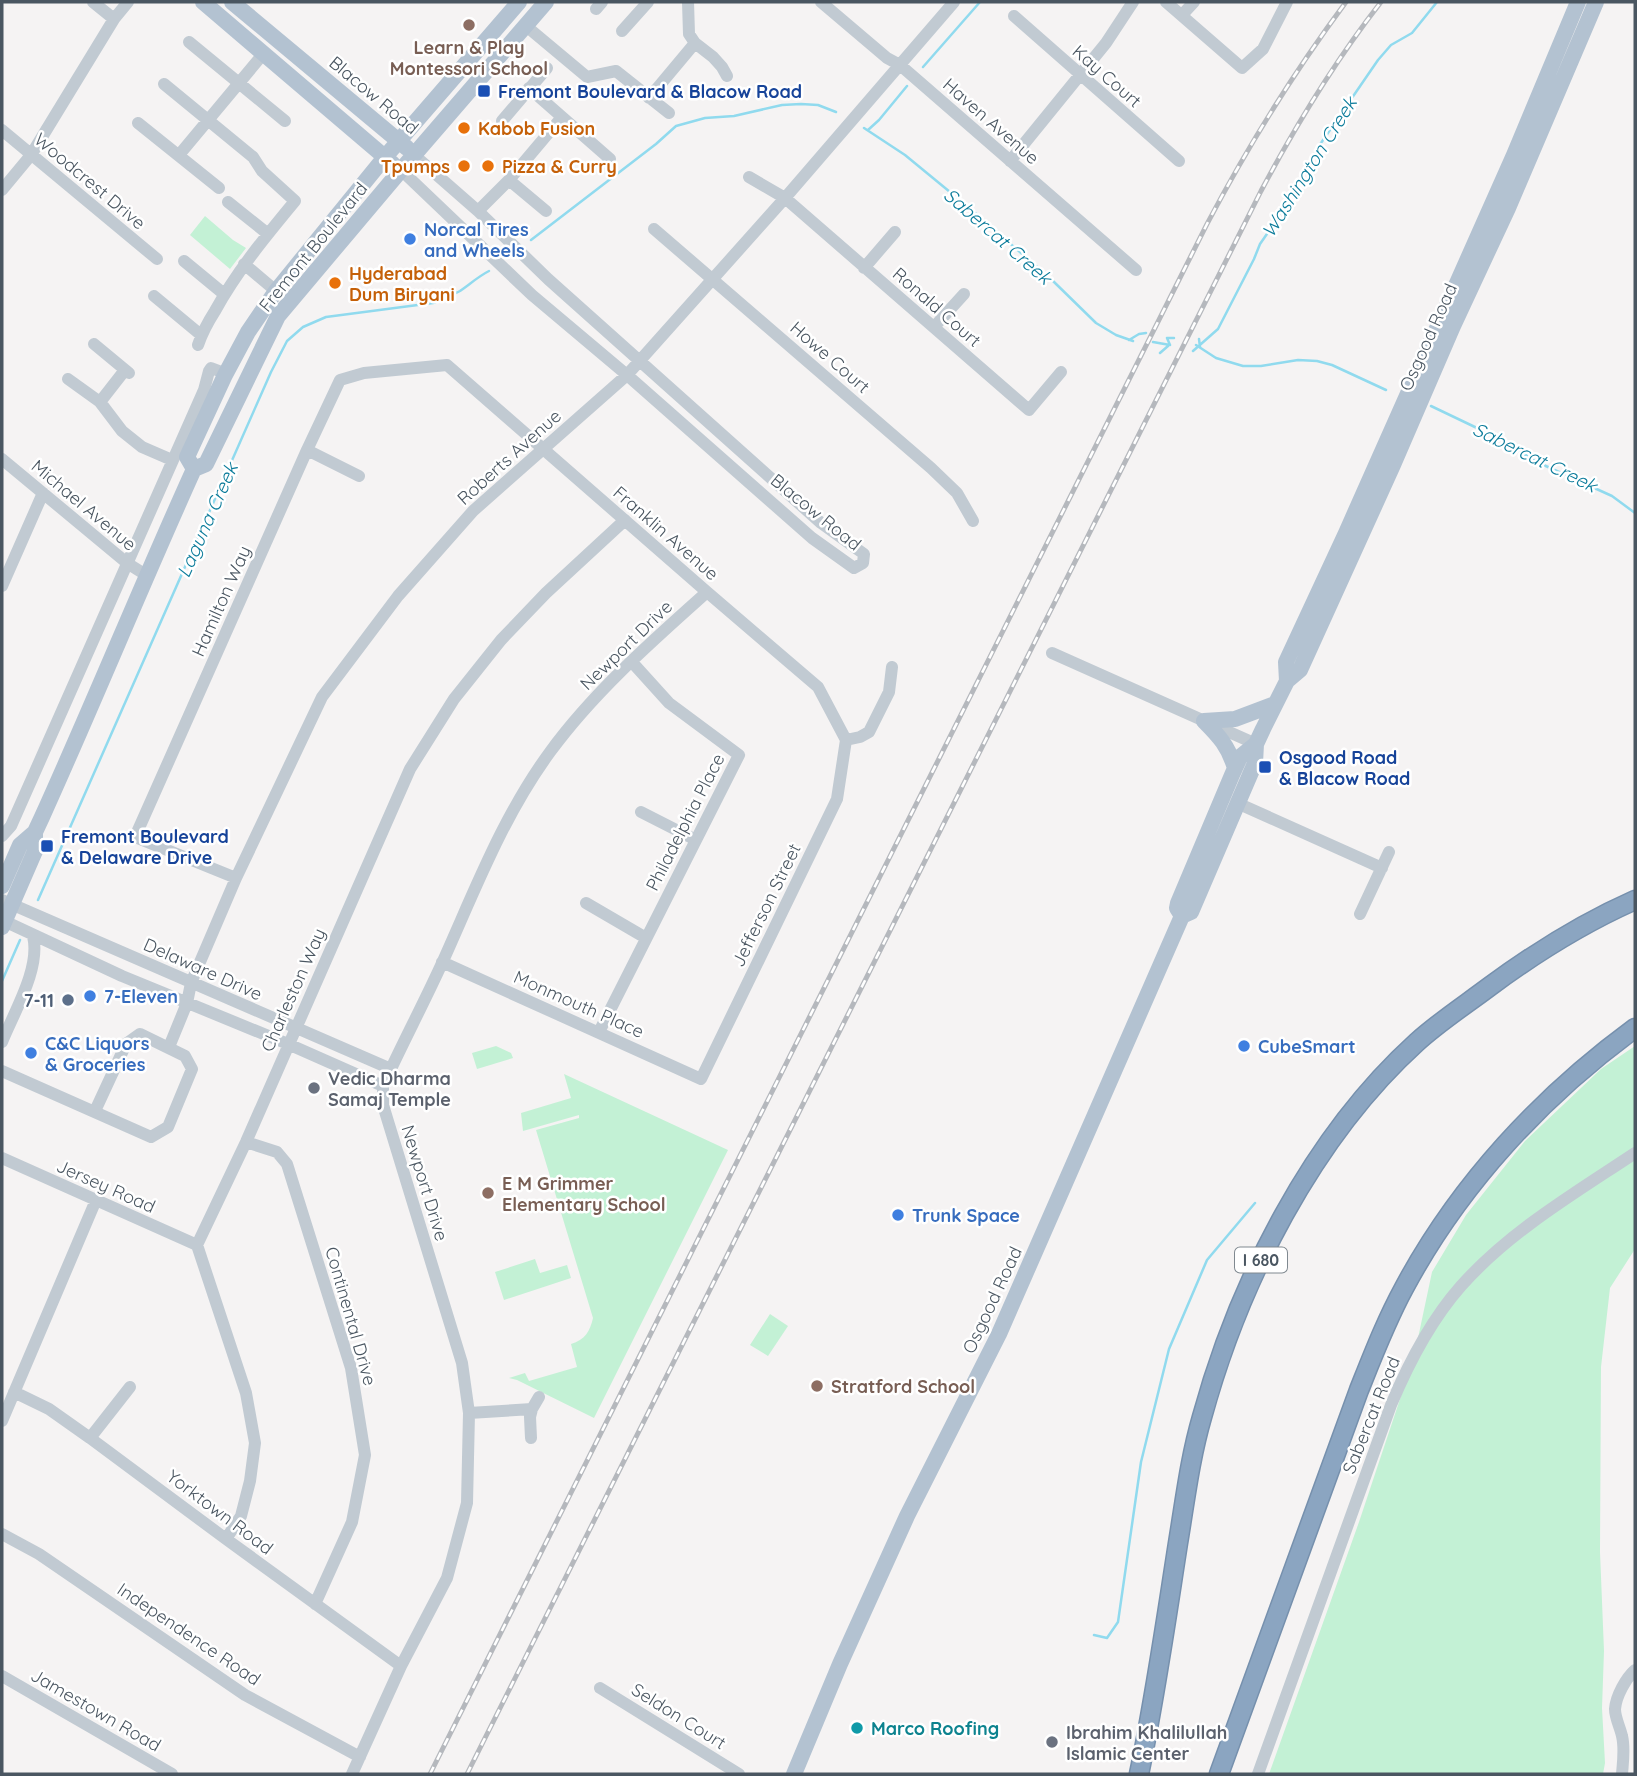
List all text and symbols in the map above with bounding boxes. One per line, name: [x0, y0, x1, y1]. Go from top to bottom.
marker: Learn & Play Montessori School: [461, 17, 477, 33]
place label: Learn & Play Montessori School: [390, 36, 548, 80]
street label: Kay Court: [1068, 40, 1146, 112]
street label: Blacow Road: [324, 51, 424, 139]
street label: Haven Avenue: [938, 73, 1044, 169]
place label: Fremont Boulevard & Blacow Road: [498, 80, 802, 103]
marker: Fremont Boulevard & Blacow Road: [476, 83, 492, 99]
water label: Washington Creek: [1256, 91, 1363, 242]
place label: Kabob Fusion: [478, 117, 595, 140]
marker: Kabob Fusion: [456, 120, 472, 136]
street label: Woodcrest Drive: [30, 128, 150, 234]
place label: Tpumps: [381, 155, 450, 178]
place label: Pizza & Curry: [502, 155, 617, 178]
marker: Tpumps: [456, 158, 472, 174]
marker: Pizza & Curry: [480, 158, 496, 174]
street label: Fremont Boulevard: [254, 178, 372, 316]
water label: Sabercat Creek: [939, 183, 1058, 291]
place label: Norcal Tires and Wheels: [424, 218, 529, 262]
marker: Norcal Tires and Wheels: [402, 231, 418, 247]
place label: Hyderabad Dum Biryani: [349, 262, 455, 306]
street label: Ronald Court: [888, 262, 986, 352]
marker: Hyderabad Dum Biryani: [327, 275, 343, 291]
street label: Osgood Road: [1394, 280, 1462, 394]
street label: Howe Court: [785, 316, 875, 398]
street label: Roberts Avenue: [452, 404, 566, 510]
water label: Sabercat Creek: [1469, 417, 1603, 498]
street label: Michael Avenue: [27, 454, 141, 556]
water label: Laguna Creek: [171, 457, 244, 581]
street label: Blacow Road: [766, 468, 866, 556]
street label: Franklin Avenue: [608, 481, 724, 585]
street label: Hamilton Way: [186, 542, 256, 660]
street label: Newport Drive: [575, 595, 677, 695]
place label: Osgood Road & Blacow Road: [1279, 746, 1410, 790]
street label: Philadelphia Place: [640, 749, 730, 895]
marker: Osgood Road & Blacow Road: [1257, 759, 1273, 775]
place label: Fremont Boulevard & Delaware Drive: [61, 825, 229, 869]
marker: Fremont Boulevard & Delaware Drive: [39, 838, 55, 854]
street label: Jefferson Street: [726, 840, 806, 970]
street label: Charleston Way: [255, 925, 331, 1055]
street label: Delaware Drive: [140, 933, 266, 1005]
street label: Monmouth Place: [510, 965, 648, 1043]
place label: 7-Eleven: [104, 985, 178, 1008]
marker: 7-Eleven: [82, 988, 98, 1004]
place label: 7-11: [24, 989, 54, 1012]
marker: 7-11: [60, 992, 76, 1008]
place label: C&C Liquors & Groceries: [45, 1032, 150, 1076]
place label: CubeSmart: [1258, 1035, 1356, 1058]
marker: CubeSmart: [1236, 1038, 1252, 1054]
marker: C&C Liquors & Groceries: [23, 1045, 39, 1061]
place label: Vedic Dharma Samaj Temple: [328, 1067, 451, 1111]
marker: Vedic Dharma Samaj Temple: [306, 1080, 322, 1096]
street label: Newport Drive: [396, 1122, 454, 1244]
street label: Jersey Road: [53, 1154, 159, 1218]
place label: E M Grimmer Elementary School: [502, 1172, 666, 1216]
marker: E M Grimmer Elementary School: [480, 1185, 496, 1201]
place label: Trunk Space: [912, 1204, 1020, 1227]
marker: Trunk Space: [890, 1207, 906, 1223]
street label: Osgood Road: [957, 1243, 1027, 1357]
street label: Continental Drive: [320, 1244, 382, 1388]
road number: I 680: [1235, 1248, 1287, 1272]
street label: Sabercat Road: [1337, 1353, 1405, 1477]
place label: Stratford School: [831, 1375, 975, 1398]
marker: Stratford School: [809, 1378, 825, 1394]
street label: Yorktown Road: [162, 1465, 278, 1559]
street label: Independence Road: [113, 1577, 265, 1691]
street label: Jamestown Road: [27, 1663, 165, 1757]
street label: Seldon Court: [627, 1678, 731, 1754]
place label: Marco Roofing: [871, 1717, 999, 1740]
marker: Marco Roofing: [849, 1720, 865, 1736]
place label: Ibrahim Khalilullah Islamic Center: [1066, 1721, 1227, 1765]
marker: Ibrahim Khalilullah Islamic Center: [1044, 1734, 1060, 1750]

